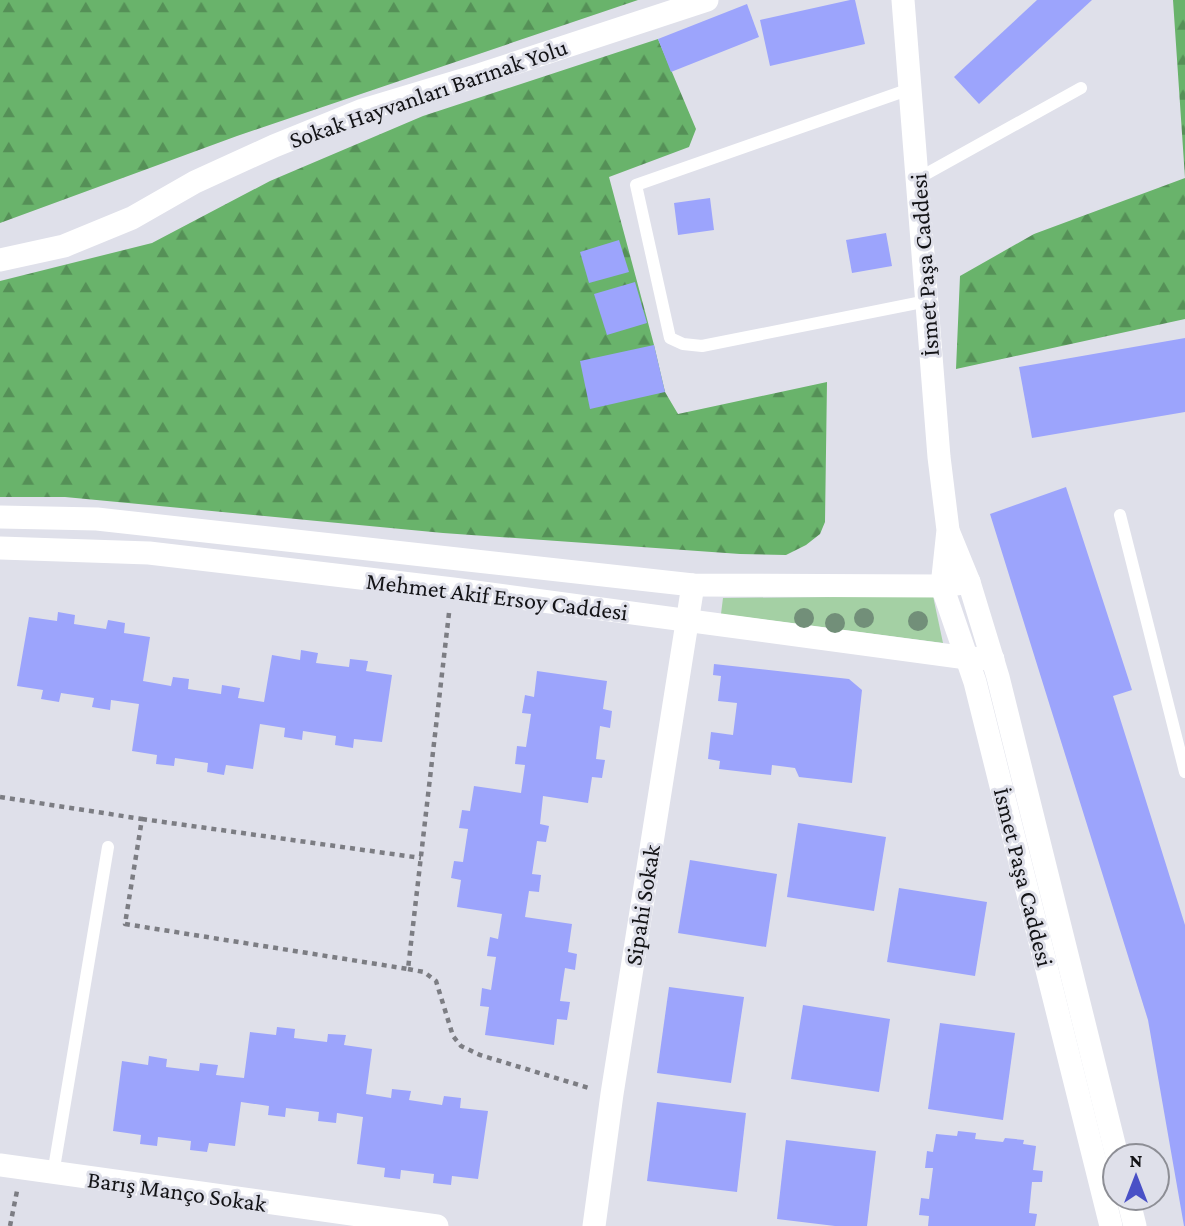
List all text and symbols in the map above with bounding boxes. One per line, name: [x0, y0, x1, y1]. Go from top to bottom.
street label: Sokak Hayvanları Barınak Yolu: [285, 33, 571, 153]
street label: İsmet Paşa Caddesi: [904, 173, 944, 357]
street label: Mehmet Akif Ersoy Caddesi: [365, 567, 629, 625]
street label: İsmet Paşa Caddesi: [989, 785, 1059, 969]
street label: Sipahi Sokak: [619, 842, 665, 967]
north arrow: [1101, 1142, 1171, 1212]
text: N: [1130, 1150, 1143, 1171]
street label: Barış Manço Sokak: [86, 1165, 269, 1217]

